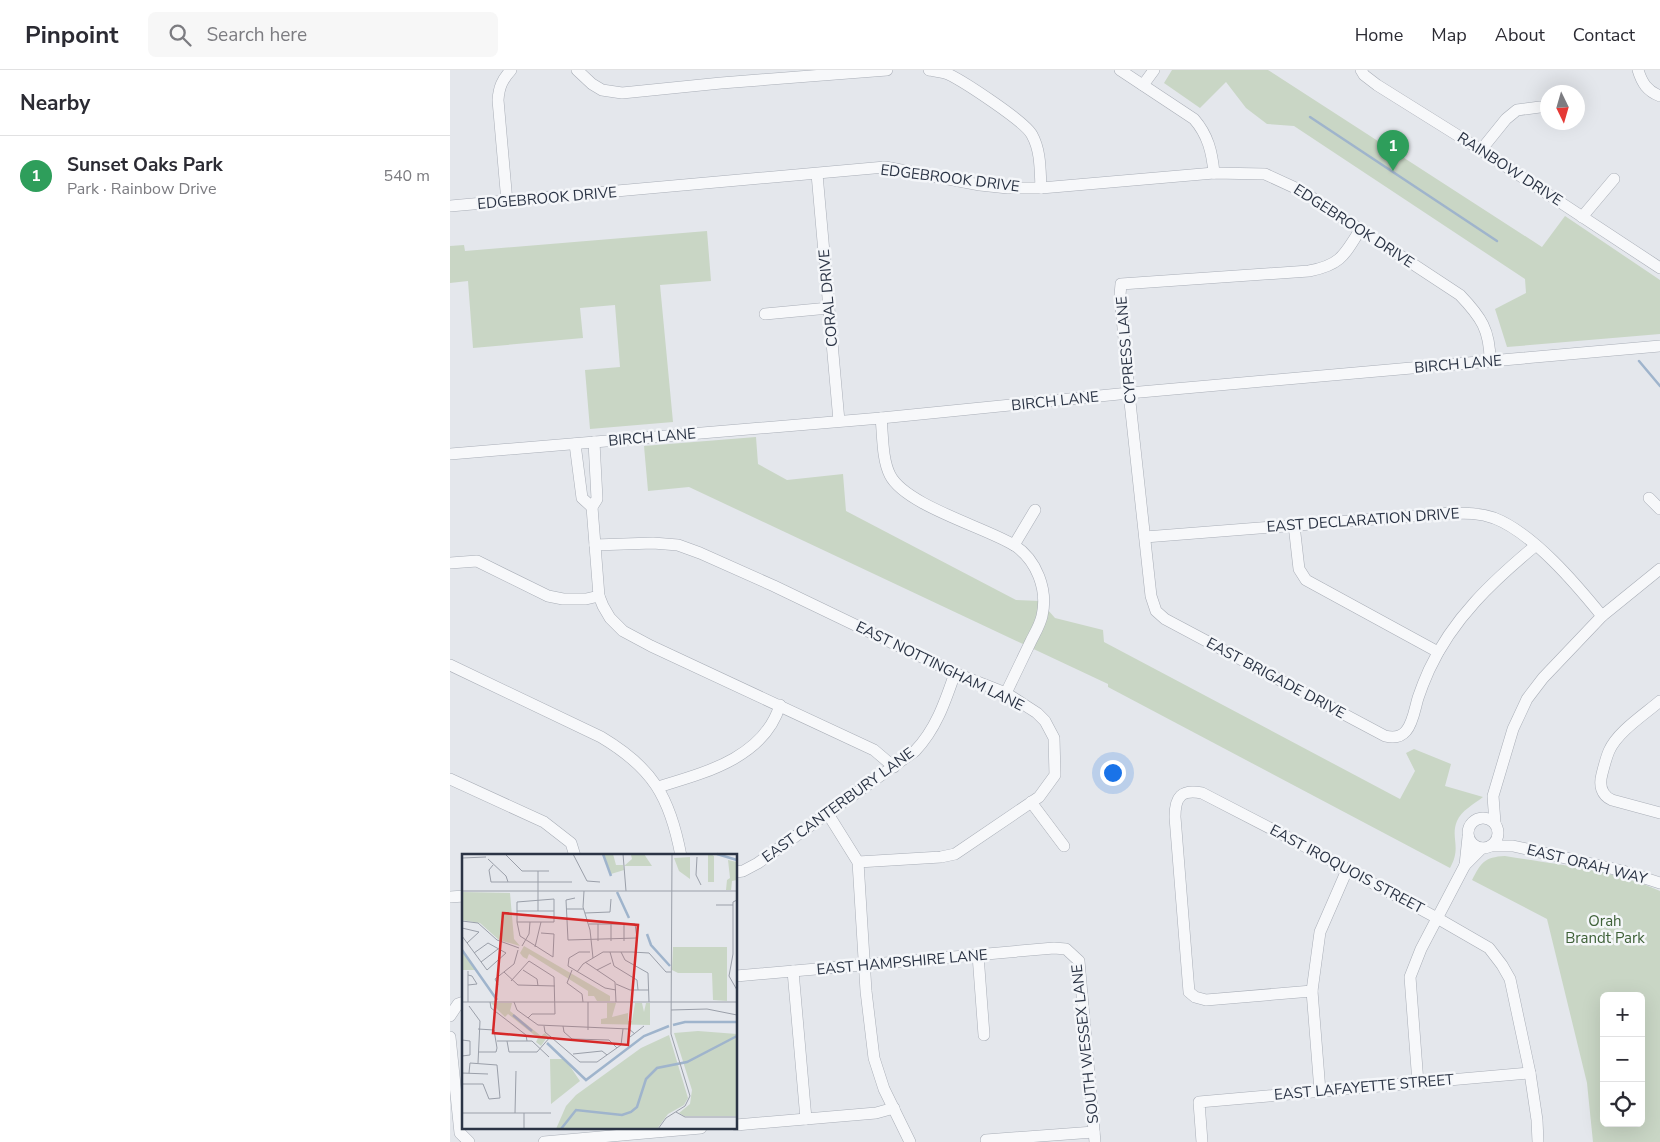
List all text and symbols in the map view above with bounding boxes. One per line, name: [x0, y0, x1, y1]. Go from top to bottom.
search box: [148, 12, 498, 57]
text: Pinpoint: [25, 19, 118, 51]
icon: search: [166, 21, 194, 49]
text: Search here: [206, 22, 307, 48]
text: Home: [1355, 23, 1403, 47]
text: Map: [1431, 23, 1467, 47]
text: About: [1495, 23, 1545, 47]
text: Contact: [1573, 23, 1635, 47]
north arrow: [1540, 85, 1585, 130]
text: Nearby: [20, 89, 90, 117]
street label: RAINBOW DRIVE: [1454, 128, 1566, 210]
pin: 1: [1377, 130, 1409, 171]
text: Sunset Oaks Park: [67, 152, 223, 178]
street label: EDGEBROOK DRIVE: [879, 160, 1021, 196]
text: 1: [31, 165, 41, 187]
text: 540 m: [383, 165, 430, 187]
text: Park · Rainbow Drive: [67, 178, 216, 200]
street label: EDGEBROOK DRIVE: [1290, 180, 1418, 272]
street label: EDGEBROOK DRIVE: [476, 182, 618, 214]
street label: CORAL DRIVE: [814, 248, 842, 348]
street label: CYPRESS LANE: [1111, 295, 1141, 405]
street label: BIRCH LANE: [1413, 350, 1503, 378]
street label: BIRCH LANE: [1010, 386, 1100, 416]
street label: BIRCH LANE: [607, 423, 697, 451]
street label: EAST DECLARATION DRIVE: [1266, 503, 1460, 537]
street label: EAST NOTTINGHAM LANE: [853, 616, 1027, 716]
street label: EAST BRIGADE DRIVE: [1203, 633, 1349, 723]
street label: EAST CANTERBURY LANE: [758, 743, 918, 867]
your location: [1100, 760, 1126, 786]
street label: EAST IROQUOIS STREET: [1266, 820, 1428, 918]
street label: EAST ORAH WAY: [1525, 839, 1650, 889]
inset map: [462, 854, 738, 1130]
park label: Orah Brandt Park: [1565, 911, 1645, 948]
street label: EAST HAMPSHIRE LANE: [816, 945, 988, 979]
street label: SOUTH WESSEX LANE: [1067, 963, 1103, 1125]
map controls: [1600, 992, 1645, 1127]
button: +: [1600, 992, 1645, 1037]
button: −: [1600, 1037, 1645, 1082]
street label: EAST LAFAYETTE STREET: [1273, 1069, 1455, 1105]
button: locate: [1600, 1082, 1645, 1127]

